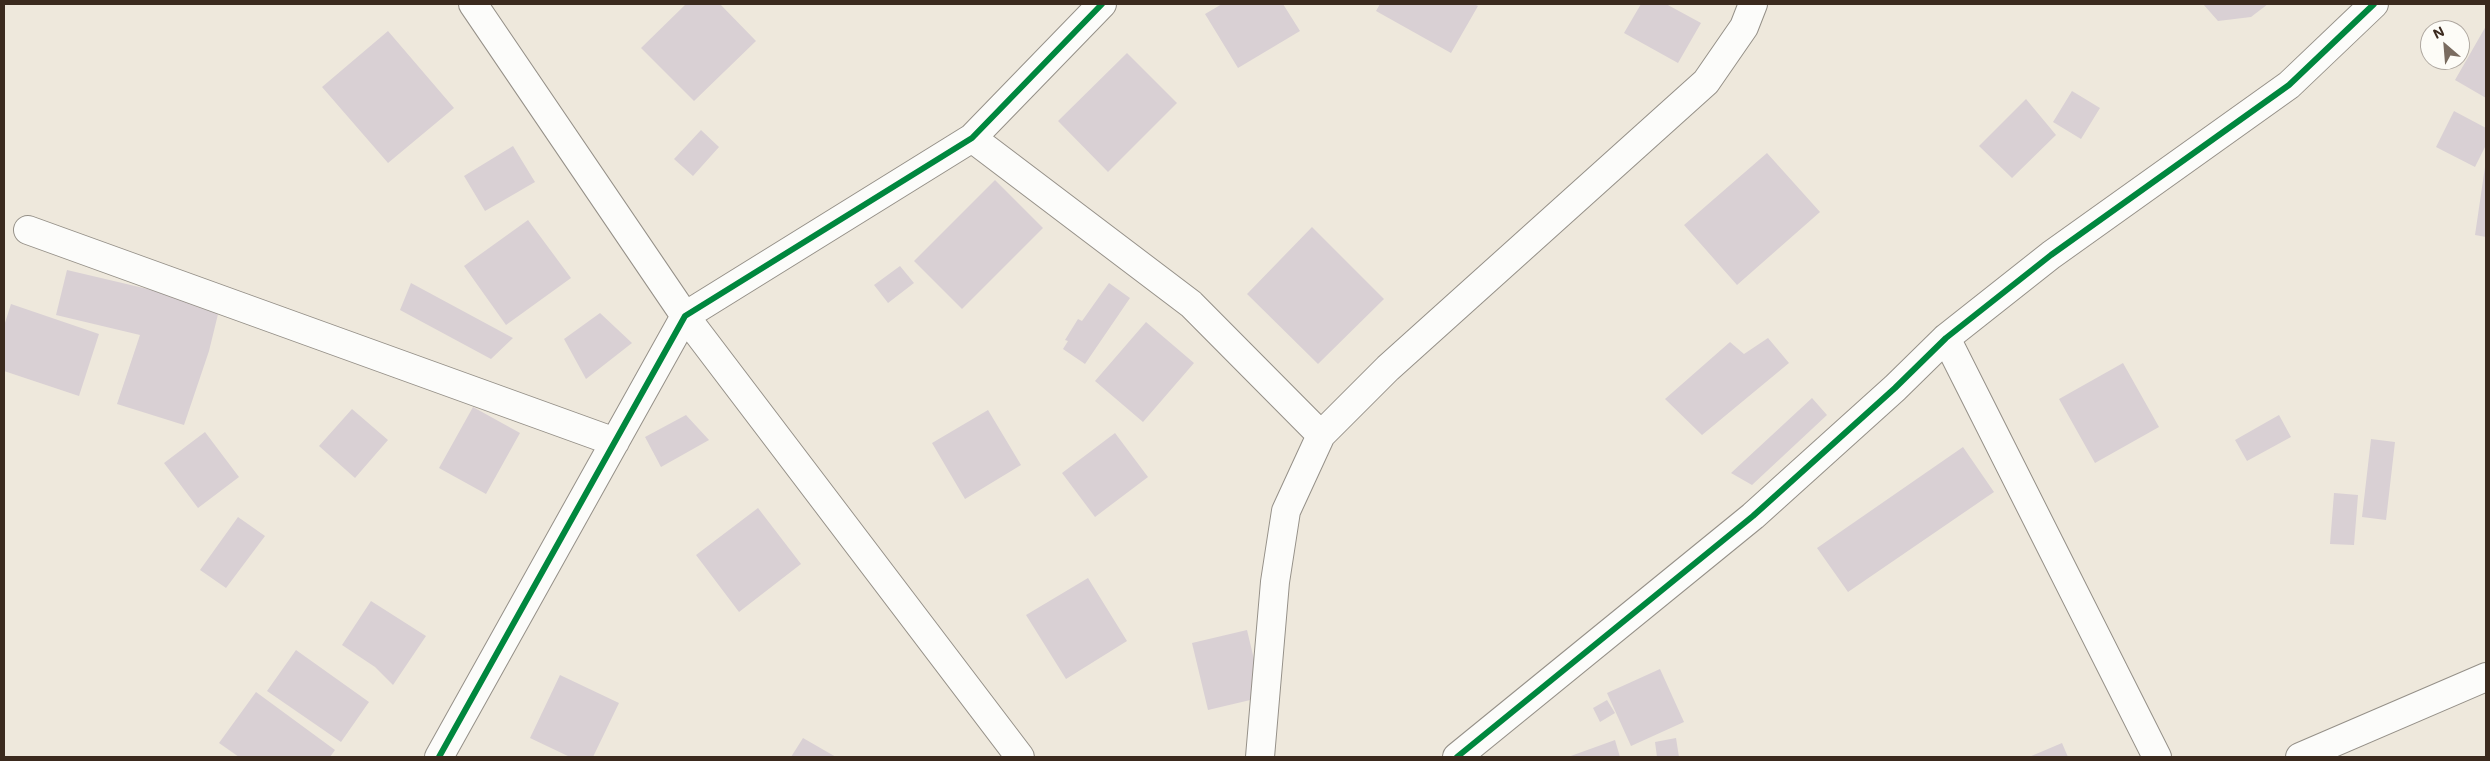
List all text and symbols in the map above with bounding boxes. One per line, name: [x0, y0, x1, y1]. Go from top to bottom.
north arrow: [2420, 20, 2470, 70]
text: N: [2429, 21, 2447, 43]

